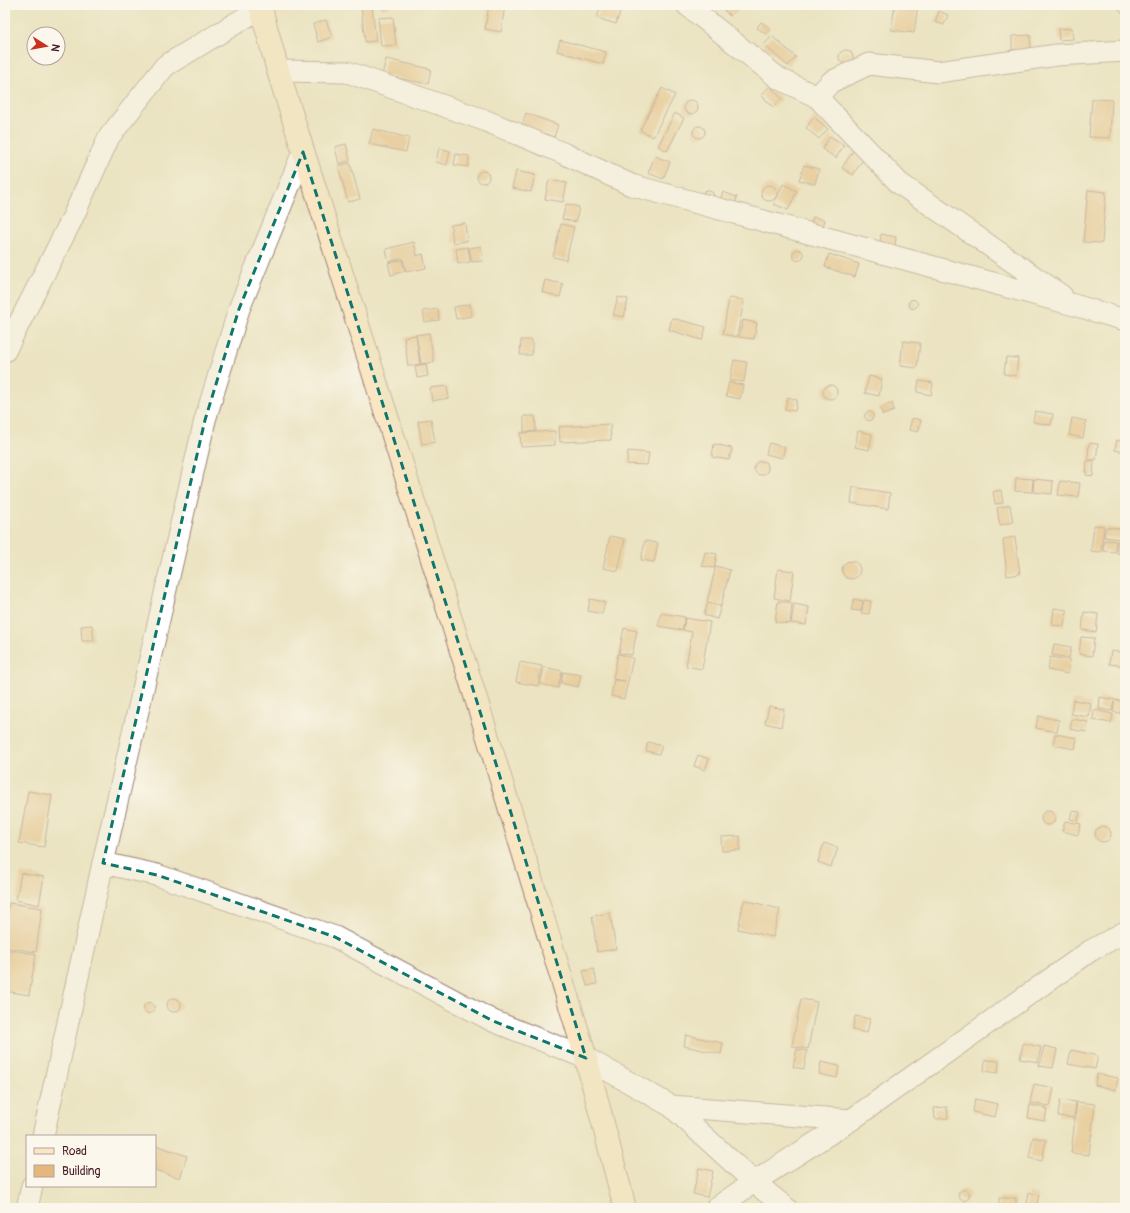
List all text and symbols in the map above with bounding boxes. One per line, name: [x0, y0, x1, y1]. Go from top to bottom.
north arrow: [26, 26, 66, 66]
text: N: [48, 43, 62, 53]
legend: [26, 1135, 156, 1187]
text: Road: [62, 1144, 87, 1159]
text: Building: [62, 1164, 101, 1179]

